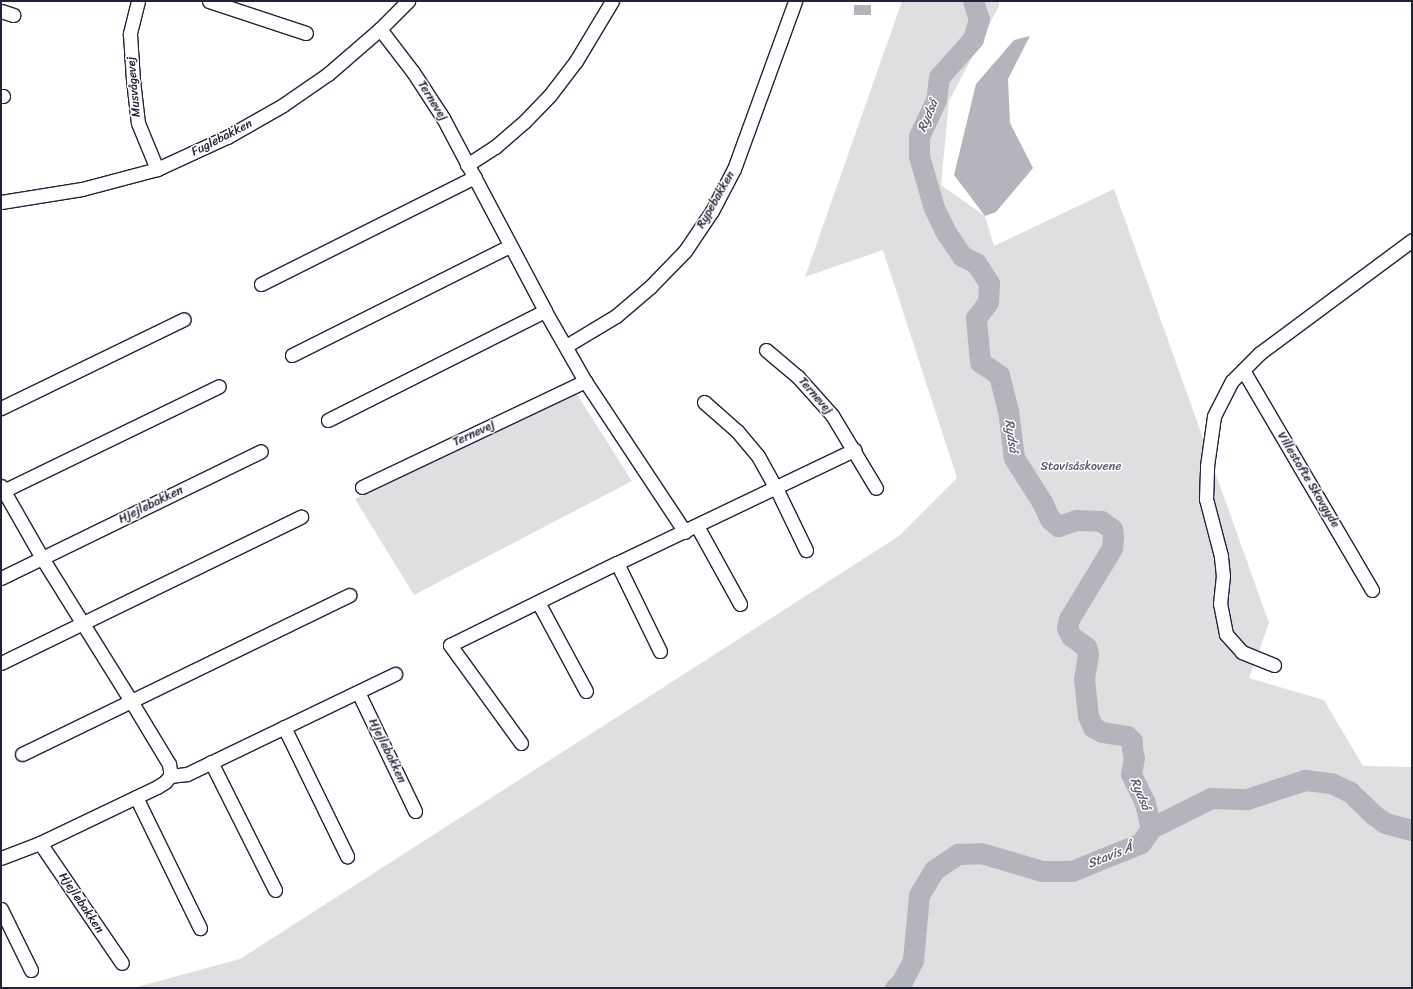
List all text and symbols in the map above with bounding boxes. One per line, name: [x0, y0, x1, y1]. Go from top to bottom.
street label: Musvågevej: [124, 56, 144, 118]
street label: Ternevej: [414, 78, 450, 124]
water label: Rydså: [914, 98, 942, 134]
street label: Fuglebakken: [189, 116, 255, 160]
street label: Rypebakken: [694, 169, 738, 231]
street label: Ternevej: [795, 374, 835, 418]
street label: Ternevej: [451, 418, 497, 450]
water label: Rydså: [1001, 418, 1021, 454]
street label: Villestofte Skovgyde: [1274, 429, 1342, 531]
park label: Stavisåskovene: [1041, 460, 1121, 474]
street label: Hjejlebakken: [116, 483, 186, 527]
street label: Hjejlebakken: [365, 716, 409, 786]
water label: Rydså: [1127, 776, 1153, 812]
water label: Stavis Å: [1085, 840, 1135, 872]
street label: Hjejlebakken: [55, 870, 107, 936]

